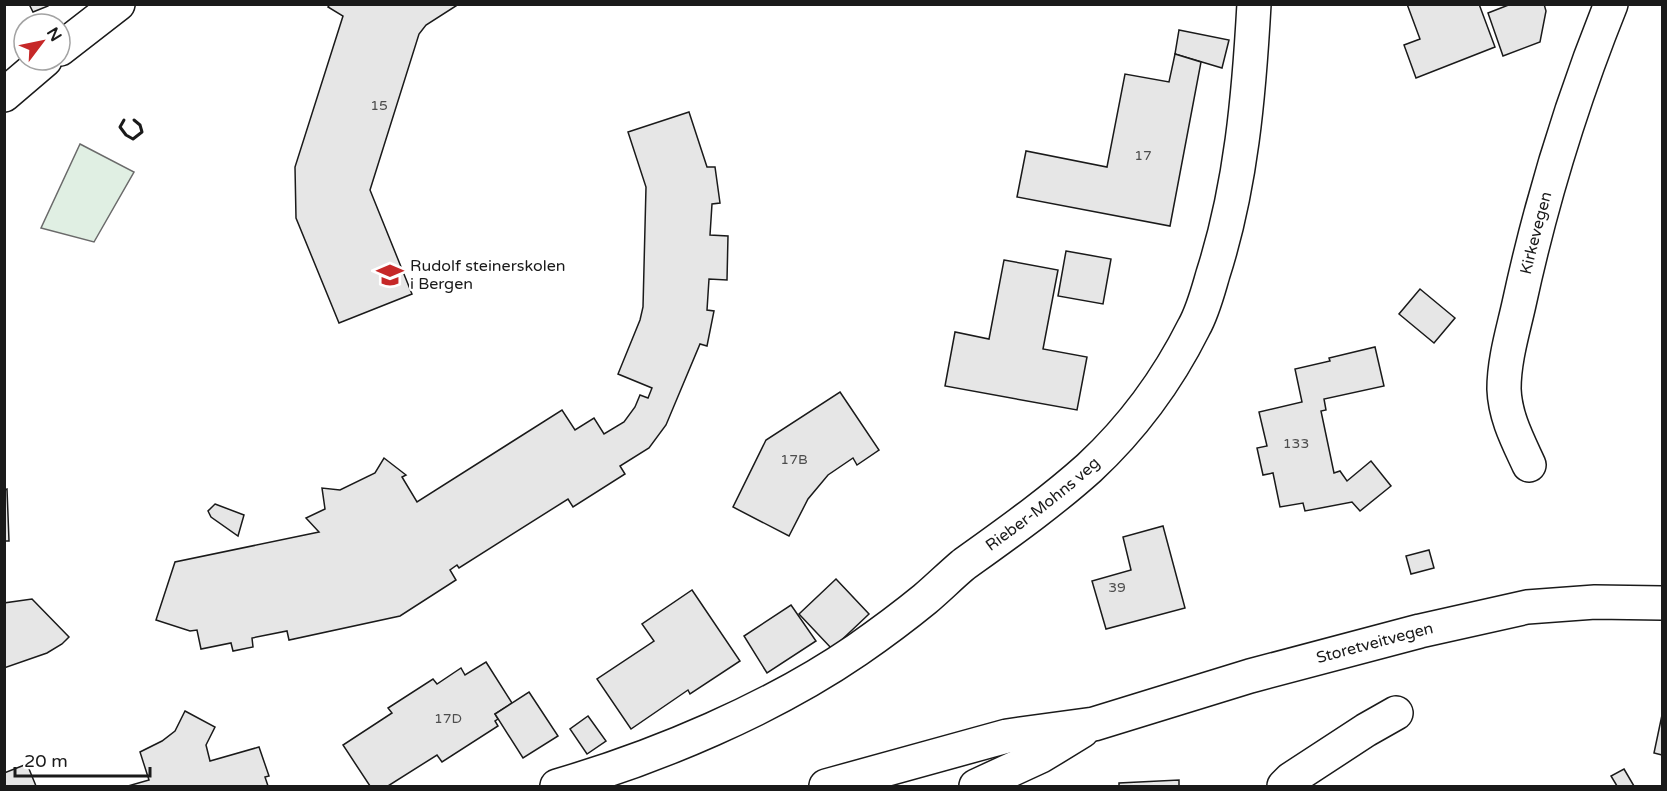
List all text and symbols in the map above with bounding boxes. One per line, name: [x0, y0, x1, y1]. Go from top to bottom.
north arrow: [12, 12, 72, 72]
text: N: [42, 24, 66, 45]
house number: 15: [370, 97, 388, 114]
house number: 17: [1134, 147, 1152, 164]
street label: Kirkevegen: [1516, 189, 1556, 277]
place label: Rudolf steinerskolen i Bergen: [410, 256, 566, 294]
school or university icon: Rudolf steinerskolen i Bergen: [375, 260, 405, 290]
house number: 133: [1283, 435, 1309, 452]
house number: 17B: [780, 451, 808, 468]
street label: Rieber-Mohns veg: [982, 453, 1104, 555]
house number: 39: [1108, 579, 1126, 596]
street label: Storetveitvegen: [1314, 618, 1435, 668]
house number: 17D: [434, 710, 462, 727]
scale bar: [15, 740, 150, 778]
text: 20 m: [24, 750, 68, 772]

